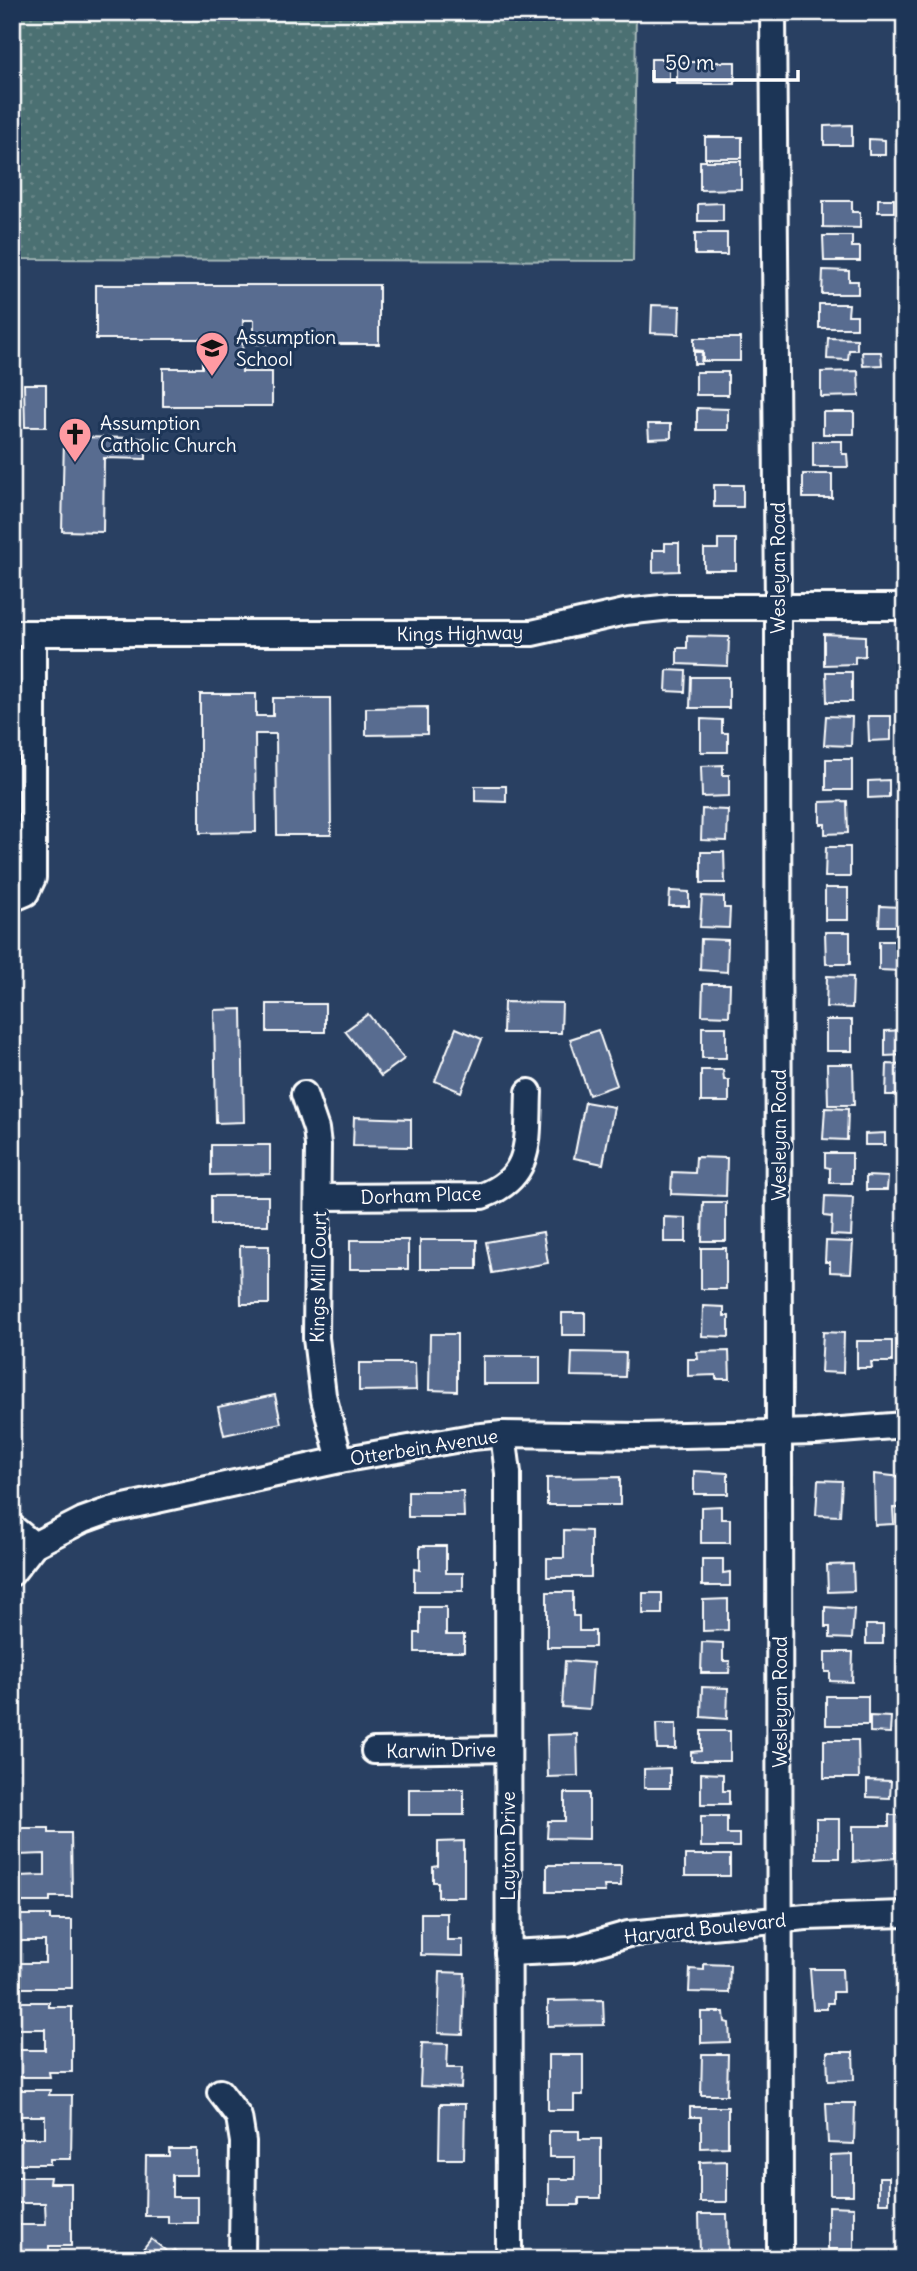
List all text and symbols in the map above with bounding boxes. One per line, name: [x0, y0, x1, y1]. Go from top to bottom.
scale bar: [654, 38, 798, 82]
text: 50 m: [665, 49, 714, 76]
place label: Assumption School: [236, 325, 336, 371]
school or university icon: Assumption School: [193, 329, 231, 378]
place label: Assumption Catholic Church: [100, 411, 237, 457]
church icon: Assumption Catholic Church: [56, 415, 94, 464]
street label: Wesleyan Road: [766, 502, 790, 634]
street label: Kings Highway: [397, 620, 523, 646]
street label: Wesleyan Road: [767, 1069, 791, 1201]
street label: Dorham Place: [360, 1181, 482, 1209]
street label: Kings Mill Court: [305, 1211, 331, 1343]
street label: Otterbein Avenue: [348, 1423, 500, 1471]
street label: Wesleyan Road: [768, 1636, 792, 1768]
street label: Karwin Drive: [386, 1737, 496, 1763]
street label: Layton Drive: [496, 1791, 520, 1901]
street label: Harvard Boulevard: [623, 1908, 787, 1948]

